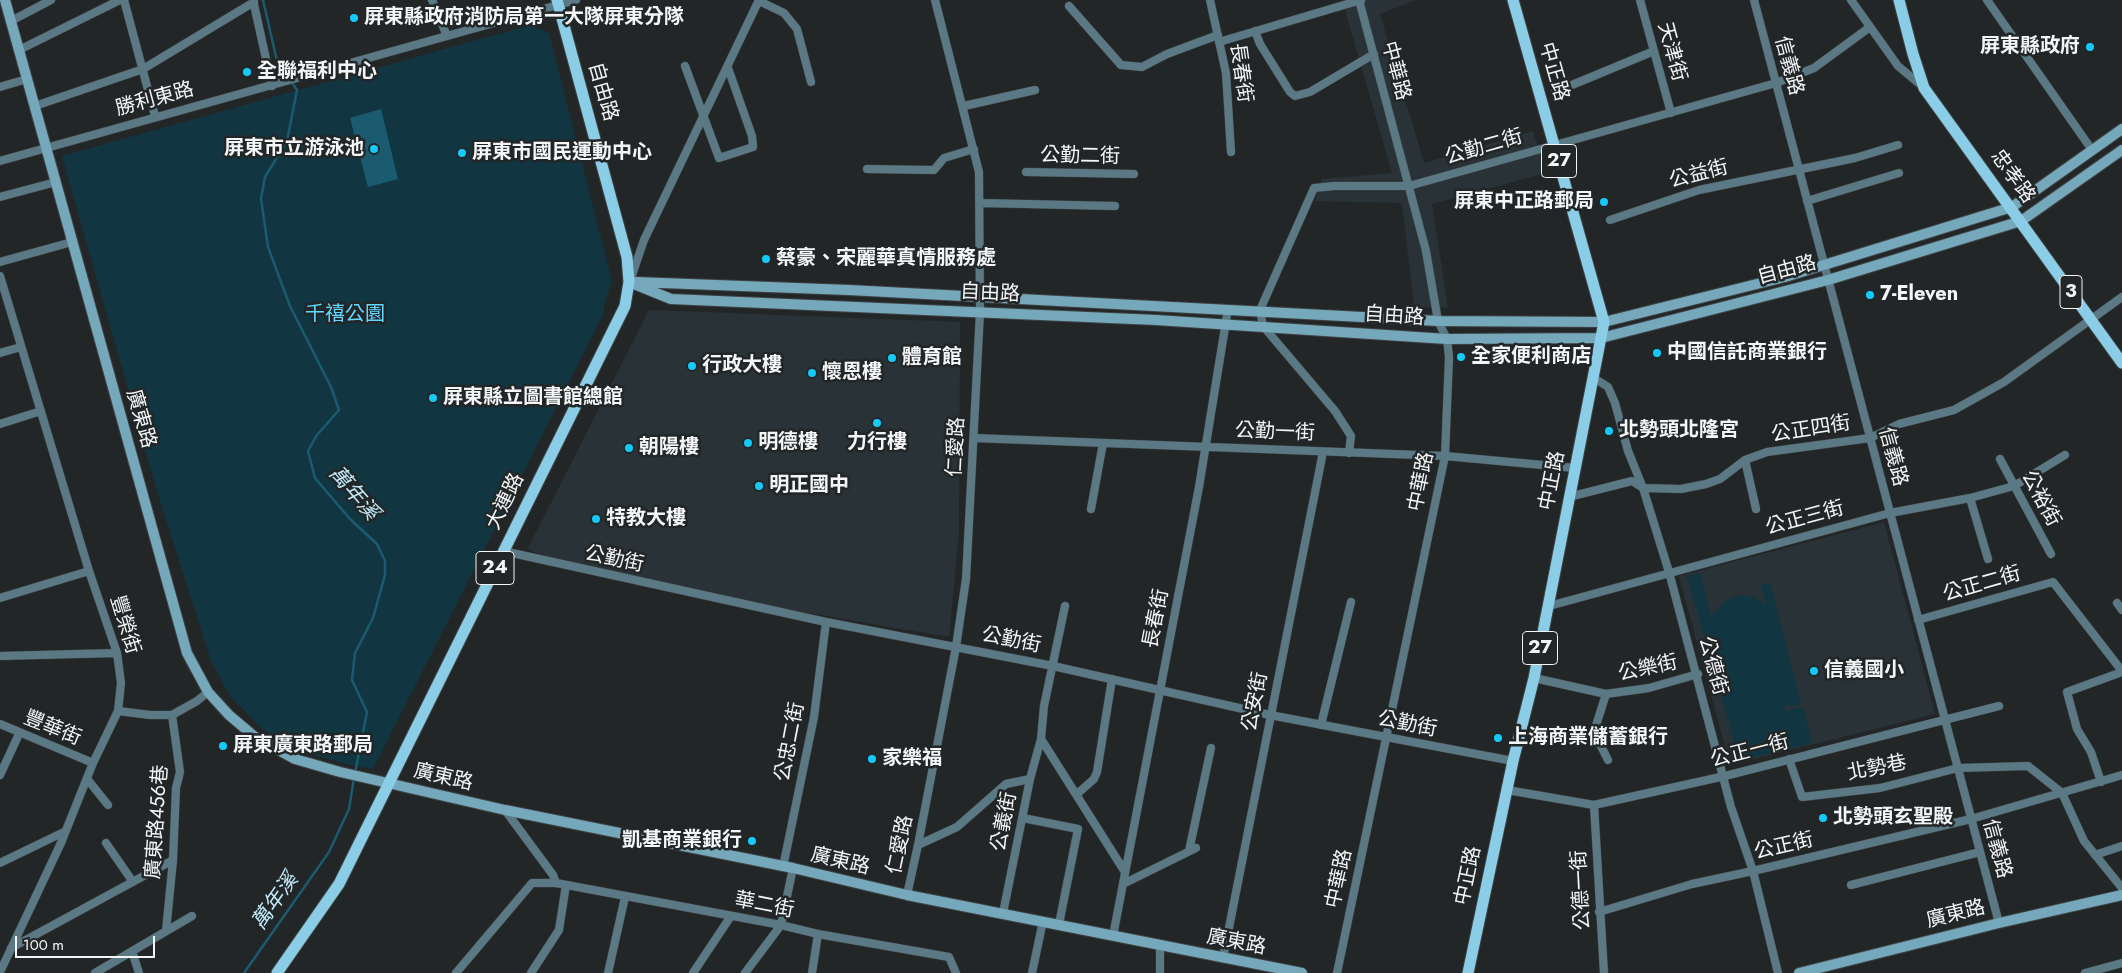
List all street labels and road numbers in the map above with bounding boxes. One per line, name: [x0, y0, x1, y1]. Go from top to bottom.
street label: 天津街: [1652, 20, 1690, 84]
street label: 信義路: [1769, 34, 1807, 98]
street label: 中華路: [1376, 39, 1414, 103]
street label: 中正路: [1533, 40, 1573, 104]
street label: 長春街: [1224, 42, 1256, 104]
street label: 自由路: [582, 60, 622, 124]
street label: 勝利東路: [113, 78, 197, 122]
street label: 公勤二街: [1442, 125, 1526, 171]
street label: 公勤二街: [1040, 144, 1120, 170]
road number: 27: [1542, 144, 1576, 178]
street label: 忠孝路: [1985, 146, 2039, 208]
street label: 公益街: [1667, 156, 1731, 194]
street label: 自由路: [1755, 252, 1819, 290]
road number: 3: [2060, 276, 2082, 308]
street label: 自由路: [959, 280, 1021, 308]
street label: 自由路: [1363, 303, 1425, 331]
street label: 廣東路: [120, 387, 160, 451]
street label: 公正四街: [1770, 412, 1852, 448]
street label: 仁愛路: [943, 416, 971, 478]
street label: 公勤一街: [1235, 420, 1315, 446]
street label: 信義路: [1873, 425, 1911, 489]
street label: 中正路: [1535, 449, 1571, 513]
street label: 中華路: [1404, 450, 1440, 514]
street label: 公裕街: [2015, 467, 2065, 531]
street label: 大連路: [482, 470, 530, 534]
street label: 公正三街: [1763, 497, 1847, 541]
street label: 公勤街: [582, 542, 646, 578]
road number: 24: [476, 552, 514, 584]
street label: 公正二街: [1940, 562, 2024, 608]
street label: 長春街: [1139, 587, 1175, 651]
street label: 豐榮街: [104, 593, 144, 657]
street label: 公勤街: [979, 623, 1043, 659]
road number: 27: [1522, 632, 1558, 664]
street label: 公德街: [1693, 634, 1731, 698]
street label: 公樂街: [1616, 651, 1680, 687]
street label: 公安街: [1238, 670, 1274, 734]
street label: 公忠二街: [772, 700, 810, 784]
street label: 豐華街: [20, 707, 84, 751]
street label: 公勤街: [1375, 707, 1439, 743]
street label: 公正一街: [1708, 731, 1792, 773]
street label: 北勢巷: [1845, 751, 1909, 787]
street label: 廣東路: [411, 760, 475, 796]
street label: 廣東路456巷: [142, 764, 174, 880]
street label: 公義街: [987, 790, 1023, 854]
street label: 仁愛路: [883, 813, 919, 877]
street label: 信義路: [1977, 817, 2015, 881]
street label: 公正街: [1752, 829, 1816, 865]
street label: 廣東路: [808, 844, 872, 880]
street label: 中正路: [1451, 844, 1487, 908]
street label: 中華路: [1322, 847, 1358, 911]
street label: 公德一街: [1568, 849, 1596, 931]
street label: 華二街: [732, 888, 796, 924]
street label: 廣東路: [1924, 896, 1988, 934]
street label: 廣東路: [1204, 925, 1268, 961]

